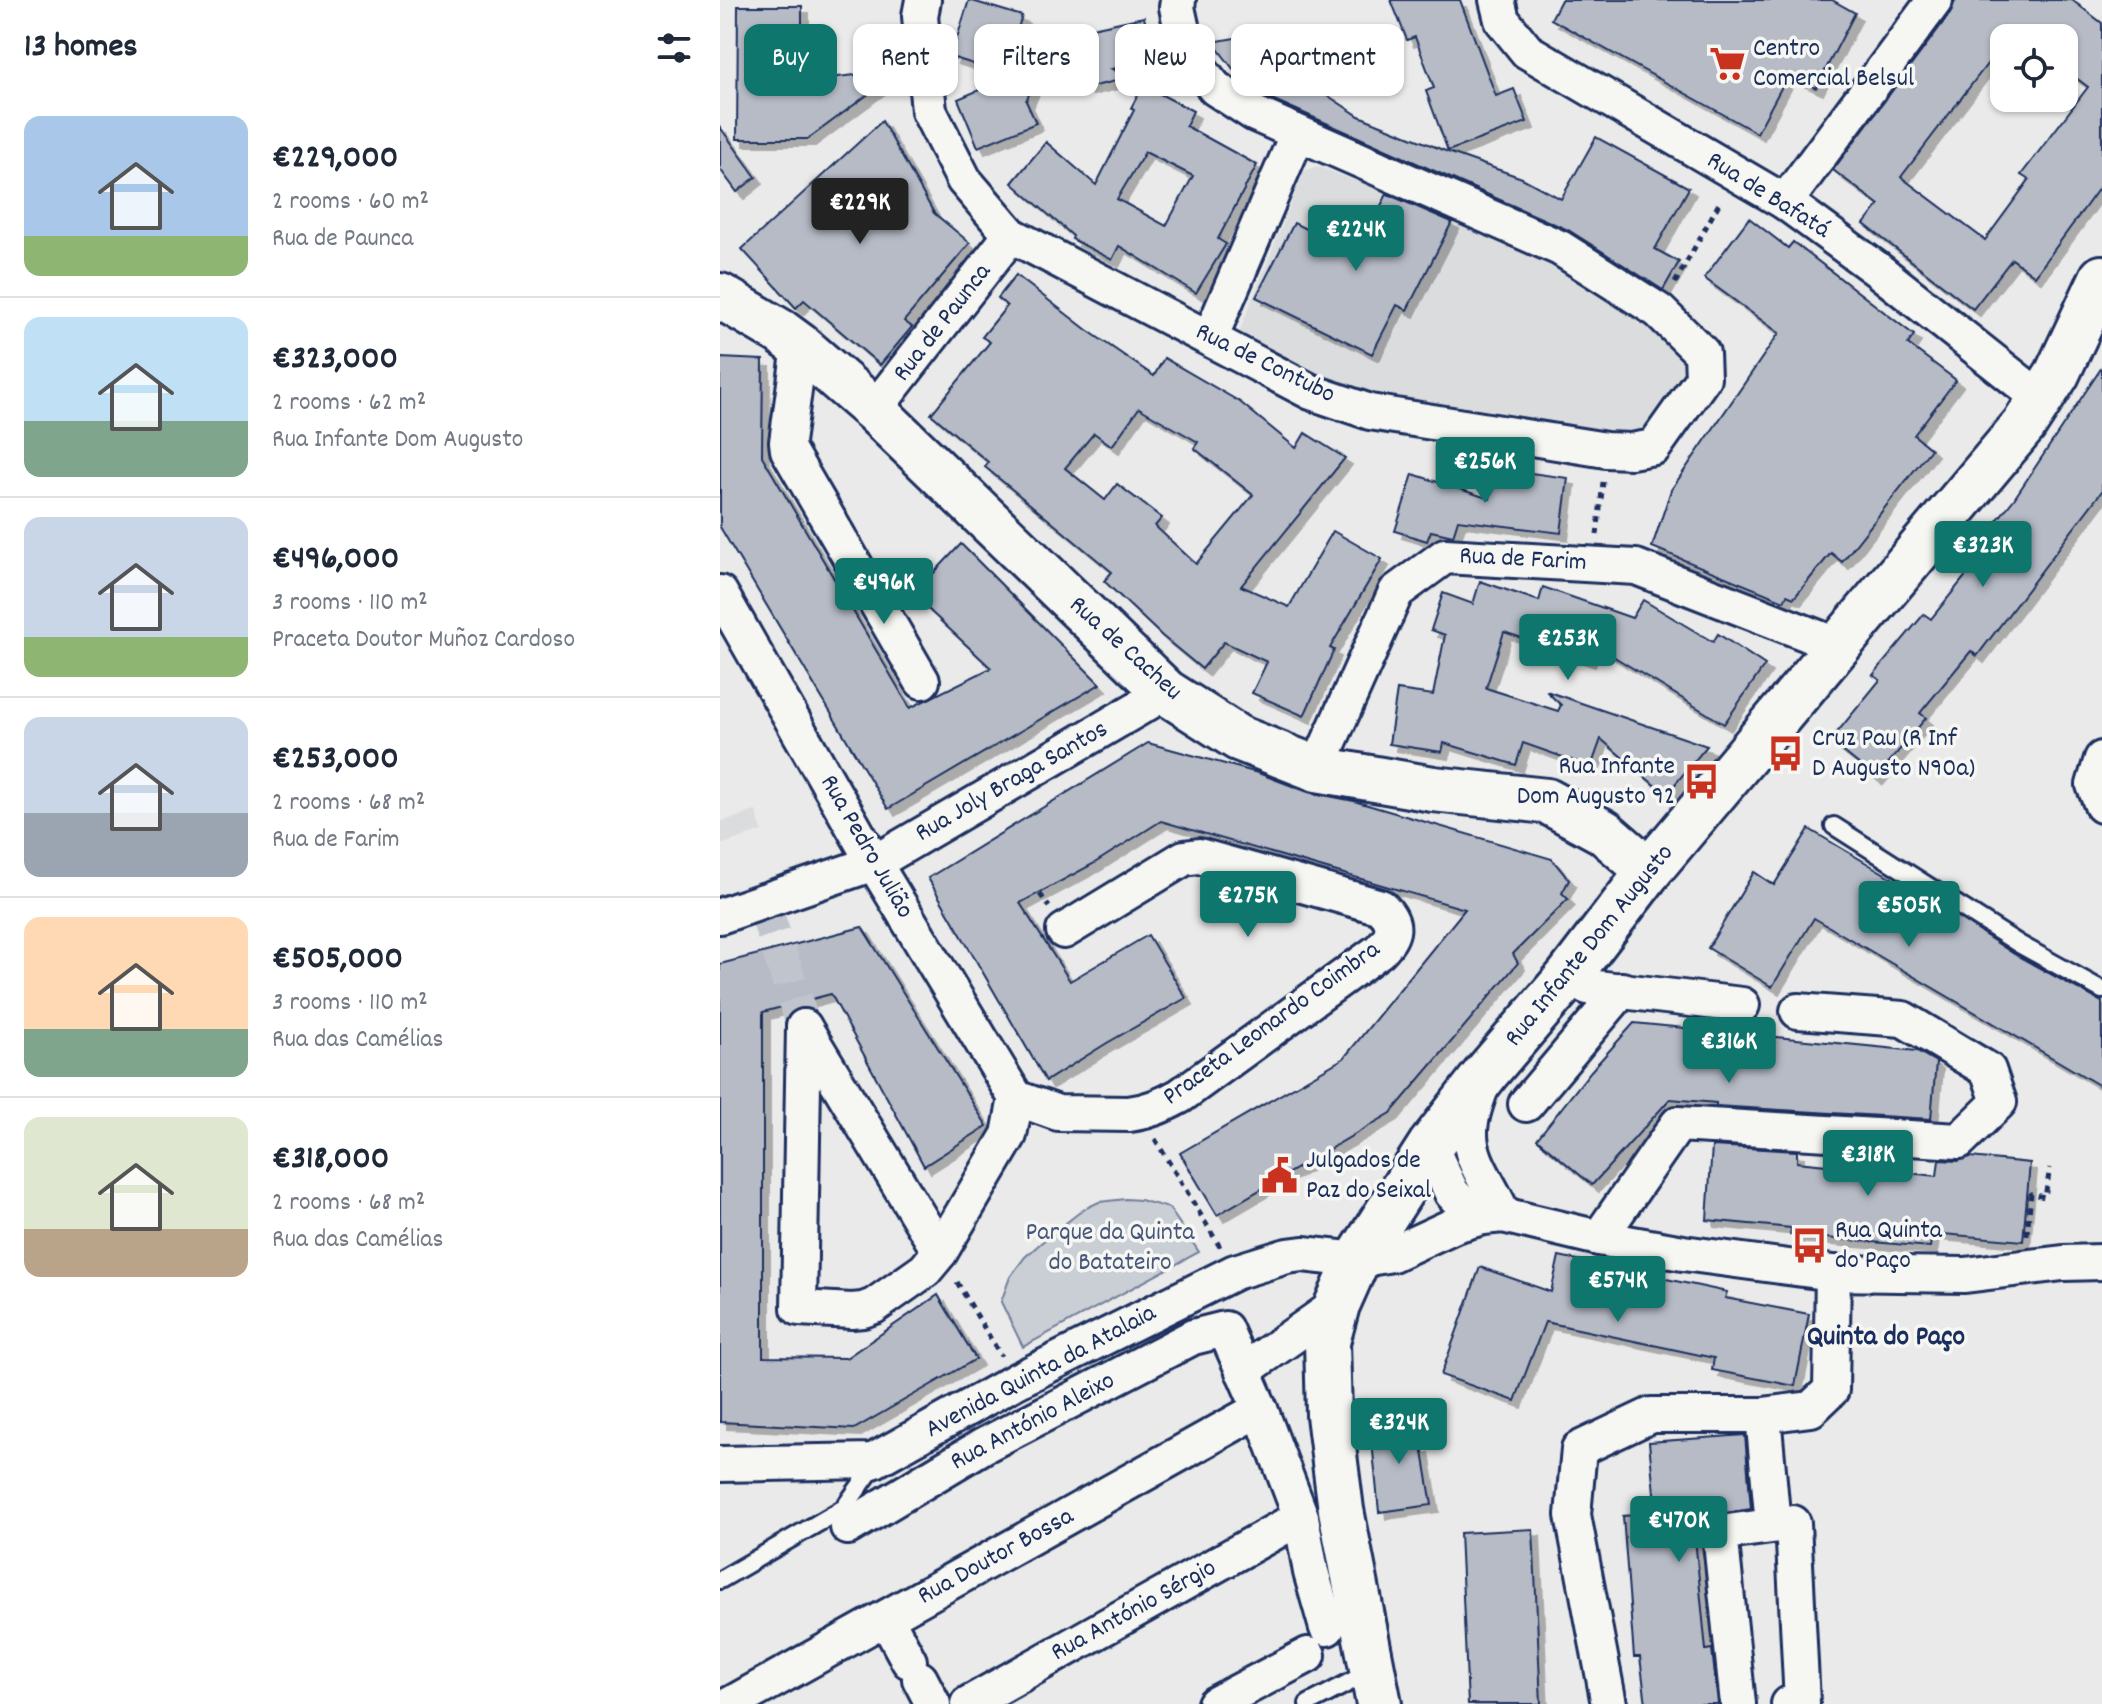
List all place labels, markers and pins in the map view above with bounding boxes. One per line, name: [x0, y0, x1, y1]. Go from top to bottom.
place label: Centro Comercial Belsul: [1753, 31, 1914, 98]
supermarket icon: Centro Comercial Belsul: [1708, 45, 1746, 83]
pin: €229K: [804, 178, 916, 246]
pin: €224K: [1300, 205, 1412, 273]
pin: €256K: [1429, 437, 1541, 505]
pin: €323K: [1927, 521, 2039, 589]
pin: €496K: [828, 558, 940, 626]
pin: €253K: [1512, 614, 1624, 682]
place label: Cruz Pau (R Inf D Augusto N90a): [1812, 721, 1975, 788]
bus stop icon: Cruz Pau (R Inf D Augusto N90a): [1767, 735, 1805, 773]
place label: Rua Infante Dom Augusto 92: [1517, 749, 1675, 816]
bus stop icon: Rua Infante Dom Augusto 92: [1682, 763, 1720, 801]
pin: €275K: [1192, 871, 1304, 939]
pin: €505K: [1853, 881, 1965, 949]
pin: €316K: [1673, 1017, 1785, 1085]
pin: €318K: [1812, 1130, 1924, 1198]
place label: Julgados de Paz do Seixal: [1306, 1143, 1431, 1210]
public building icon: Julgados de Paz do Seixal: [1261, 1157, 1299, 1195]
place label: Rua Quinta do Paço: [1835, 1213, 1943, 1280]
bus stop icon: Rua Quinta do Paço: [1790, 1227, 1828, 1265]
pin: €574K: [1562, 1256, 1674, 1324]
pin: €324K: [1343, 1398, 1455, 1466]
pin: €470K: [1623, 1496, 1735, 1564]

